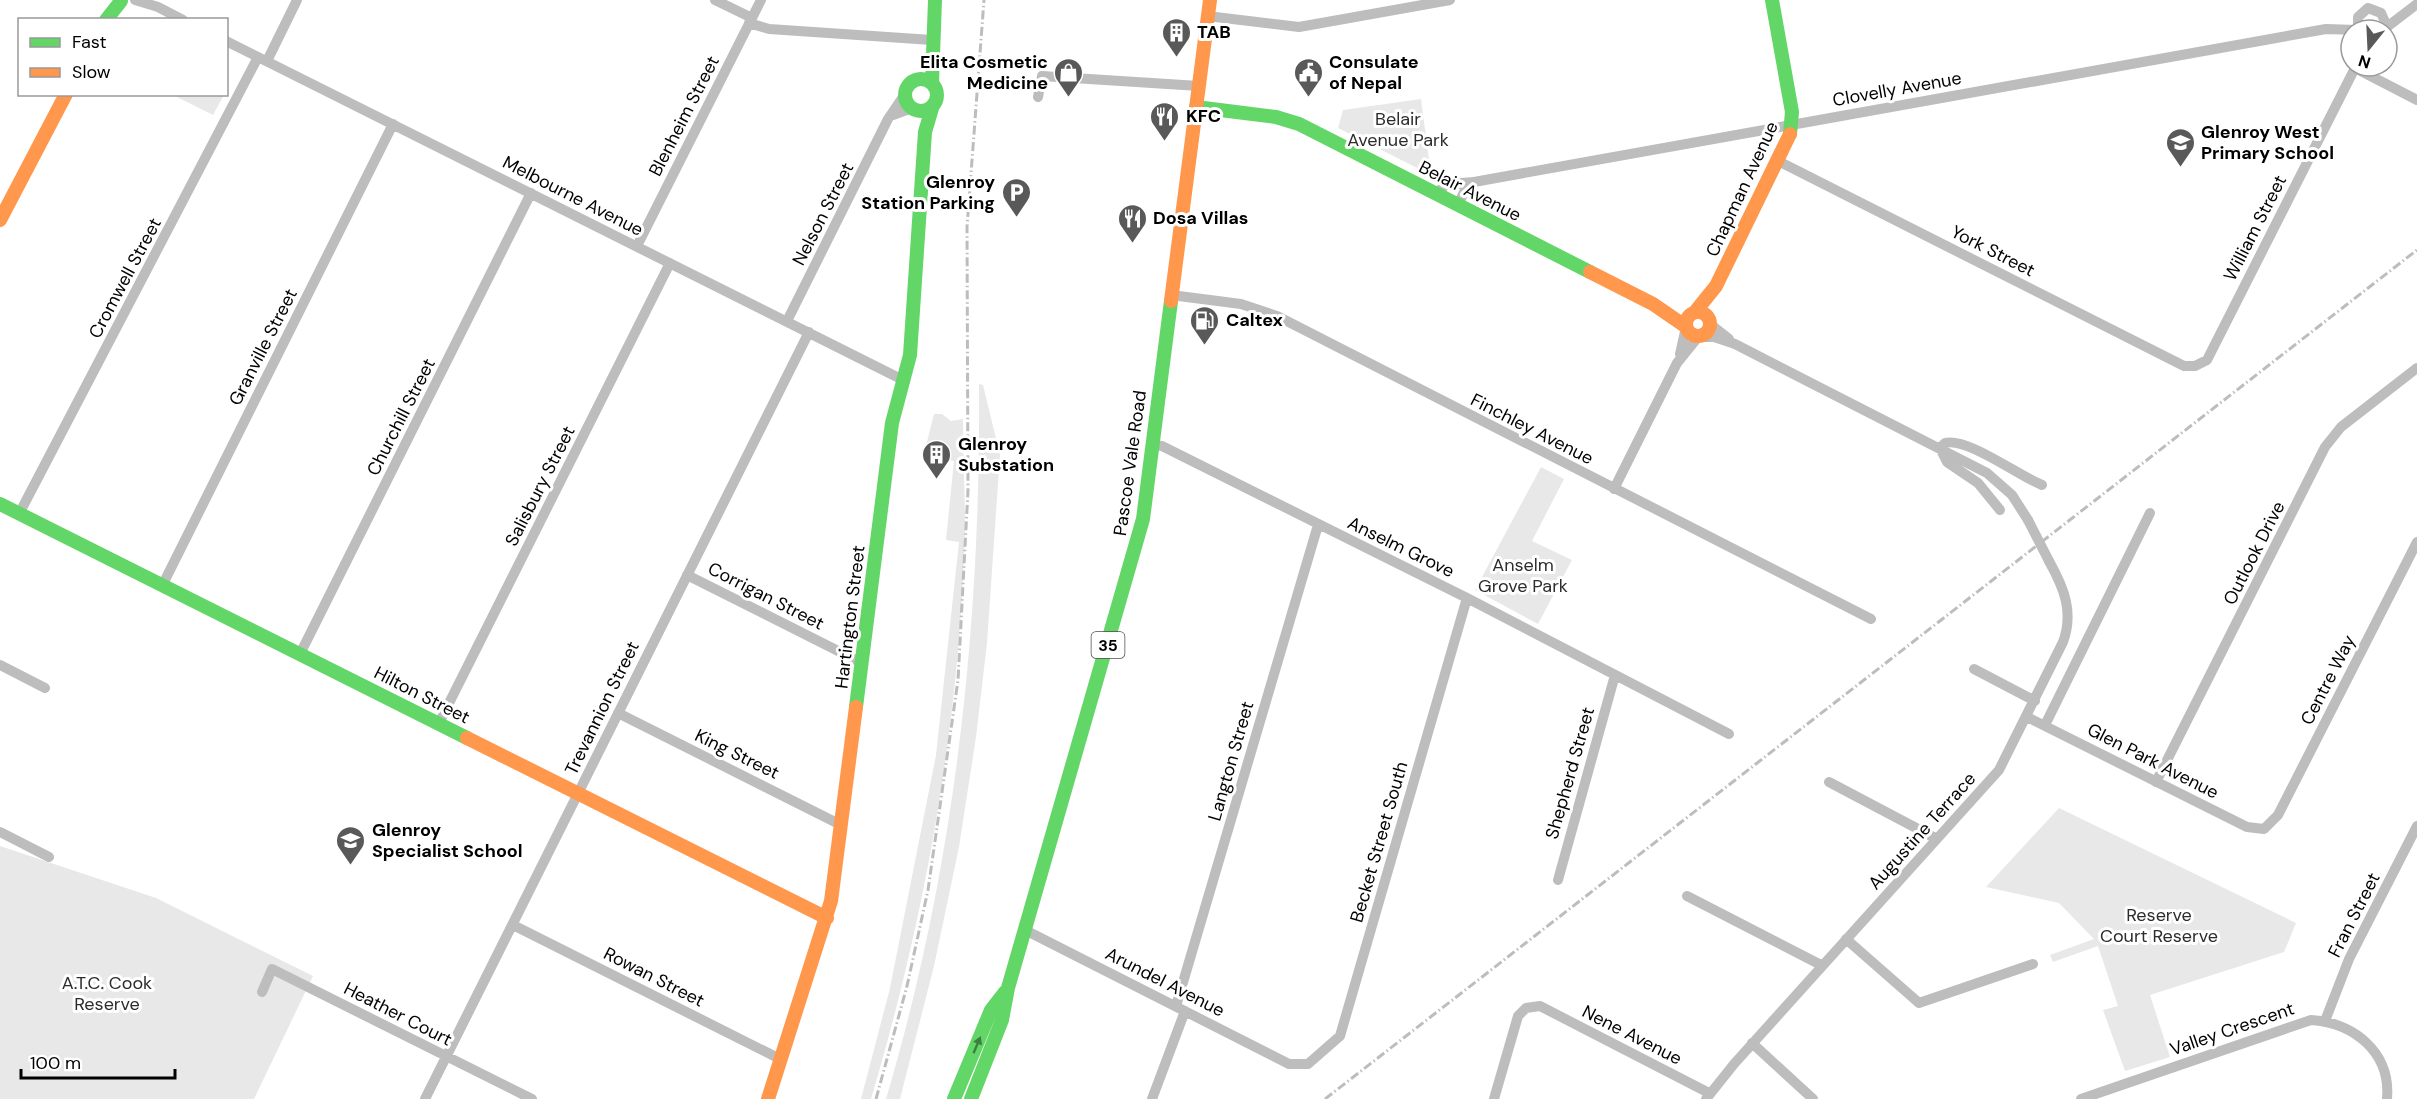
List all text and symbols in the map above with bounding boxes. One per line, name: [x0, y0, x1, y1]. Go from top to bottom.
building icon: TAB: [1160, 16, 1192, 58]
legend: [18, 18, 228, 96]
north arrow: [2339, 18, 2399, 78]
place label: TAB: [1197, 20, 1231, 44]
text: Fast: [72, 30, 107, 54]
place label: Elita Cosmetic Medicine: [920, 50, 1048, 95]
place label: Consulate of Nepal: [1329, 50, 1419, 95]
text: N: [2356, 50, 2373, 74]
street label: Blenheim Street: [643, 52, 725, 180]
shop icon: Elita Cosmetic Medicine: [1053, 56, 1085, 98]
public building icon: Consulate of Nepal: [1292, 56, 1324, 98]
text: Slow: [72, 60, 111, 84]
street label: Clovelly Avenue: [1831, 66, 1963, 112]
restaurant icon: KFC: [1149, 100, 1181, 142]
place label: KFC: [1186, 104, 1221, 128]
park label: Belair Avenue Park: [1347, 107, 1449, 152]
street label: Chapman Avenue: [1700, 118, 1784, 260]
place label: Glenroy West Primary School: [2201, 120, 2334, 165]
school or university icon: Glenroy West Primary School: [2164, 126, 2196, 168]
street label: Melbourne Avenue: [499, 150, 647, 242]
street label: Belair Avenue: [1415, 155, 1525, 227]
street label: Nelson Street: [787, 158, 859, 270]
place label: Glenroy Station Parking: [861, 170, 995, 215]
street label: William Street: [2218, 171, 2292, 285]
parking icon: Glenroy Station Parking: [1000, 176, 1032, 218]
restaurant icon: Dosa Villas: [1116, 202, 1148, 244]
place label: Dosa Villas: [1153, 206, 1248, 230]
street label: Cromwell Street: [83, 213, 167, 343]
street label: York Street: [1947, 220, 2039, 282]
street label: Granville Street: [223, 284, 303, 410]
fuel station icon: Caltex: [1189, 304, 1221, 346]
place label: Caltex: [1226, 308, 1283, 332]
street label: Churchill Street: [361, 354, 441, 480]
street label: Finchley Avenue: [1467, 388, 1597, 470]
street label: Pascoe Vale Road: [1108, 389, 1152, 537]
street label: Salisbury Street: [499, 422, 581, 550]
place label: Glenroy Substation: [958, 432, 1054, 477]
building icon: Glenroy Substation: [921, 438, 953, 480]
street label: Outlook Drive: [2218, 497, 2290, 609]
street label: Anselm Grove: [1344, 511, 1458, 583]
street label: Hartington Street: [829, 544, 871, 690]
park label: Anselm Grove Park: [1478, 553, 1568, 598]
street label: Corrigan Street: [704, 556, 828, 636]
street label: Centre Way: [2295, 631, 2361, 729]
road number: 35: [1092, 632, 1124, 658]
street label: Trevannion Street: [559, 637, 645, 779]
street label: Hilton Street: [370, 661, 474, 729]
street label: Langton Street: [1202, 698, 1260, 824]
street label: Shepherd Street: [1540, 704, 1600, 842]
street label: Glen Park Avenue: [2083, 718, 2223, 804]
street label: King Street: [691, 723, 783, 785]
street label: Becket Street South: [1345, 759, 1413, 925]
street label: Augustine Terrace: [1863, 767, 1981, 895]
place label: Glenroy Specialist School: [372, 818, 523, 863]
school or university icon: Glenroy Specialist School: [335, 824, 367, 866]
street label: Fran Street: [2322, 868, 2386, 962]
park label: Reserve Court Reserve: [2100, 903, 2218, 948]
street label: Rowan Street: [600, 941, 708, 1013]
street label: Arundel Avenue: [1101, 942, 1229, 1022]
park label: A.T.C. Cook Reserve: [62, 971, 152, 1016]
street label: Heather Court: [340, 976, 456, 1052]
street label: Valley Crescent: [2167, 997, 2297, 1061]
street label: Nene Avenue: [1578, 1000, 1686, 1070]
one-way arrow: [972, 1036, 982, 1054]
scale bar: [21, 1042, 176, 1080]
text: 100 m: [30, 1051, 81, 1075]

